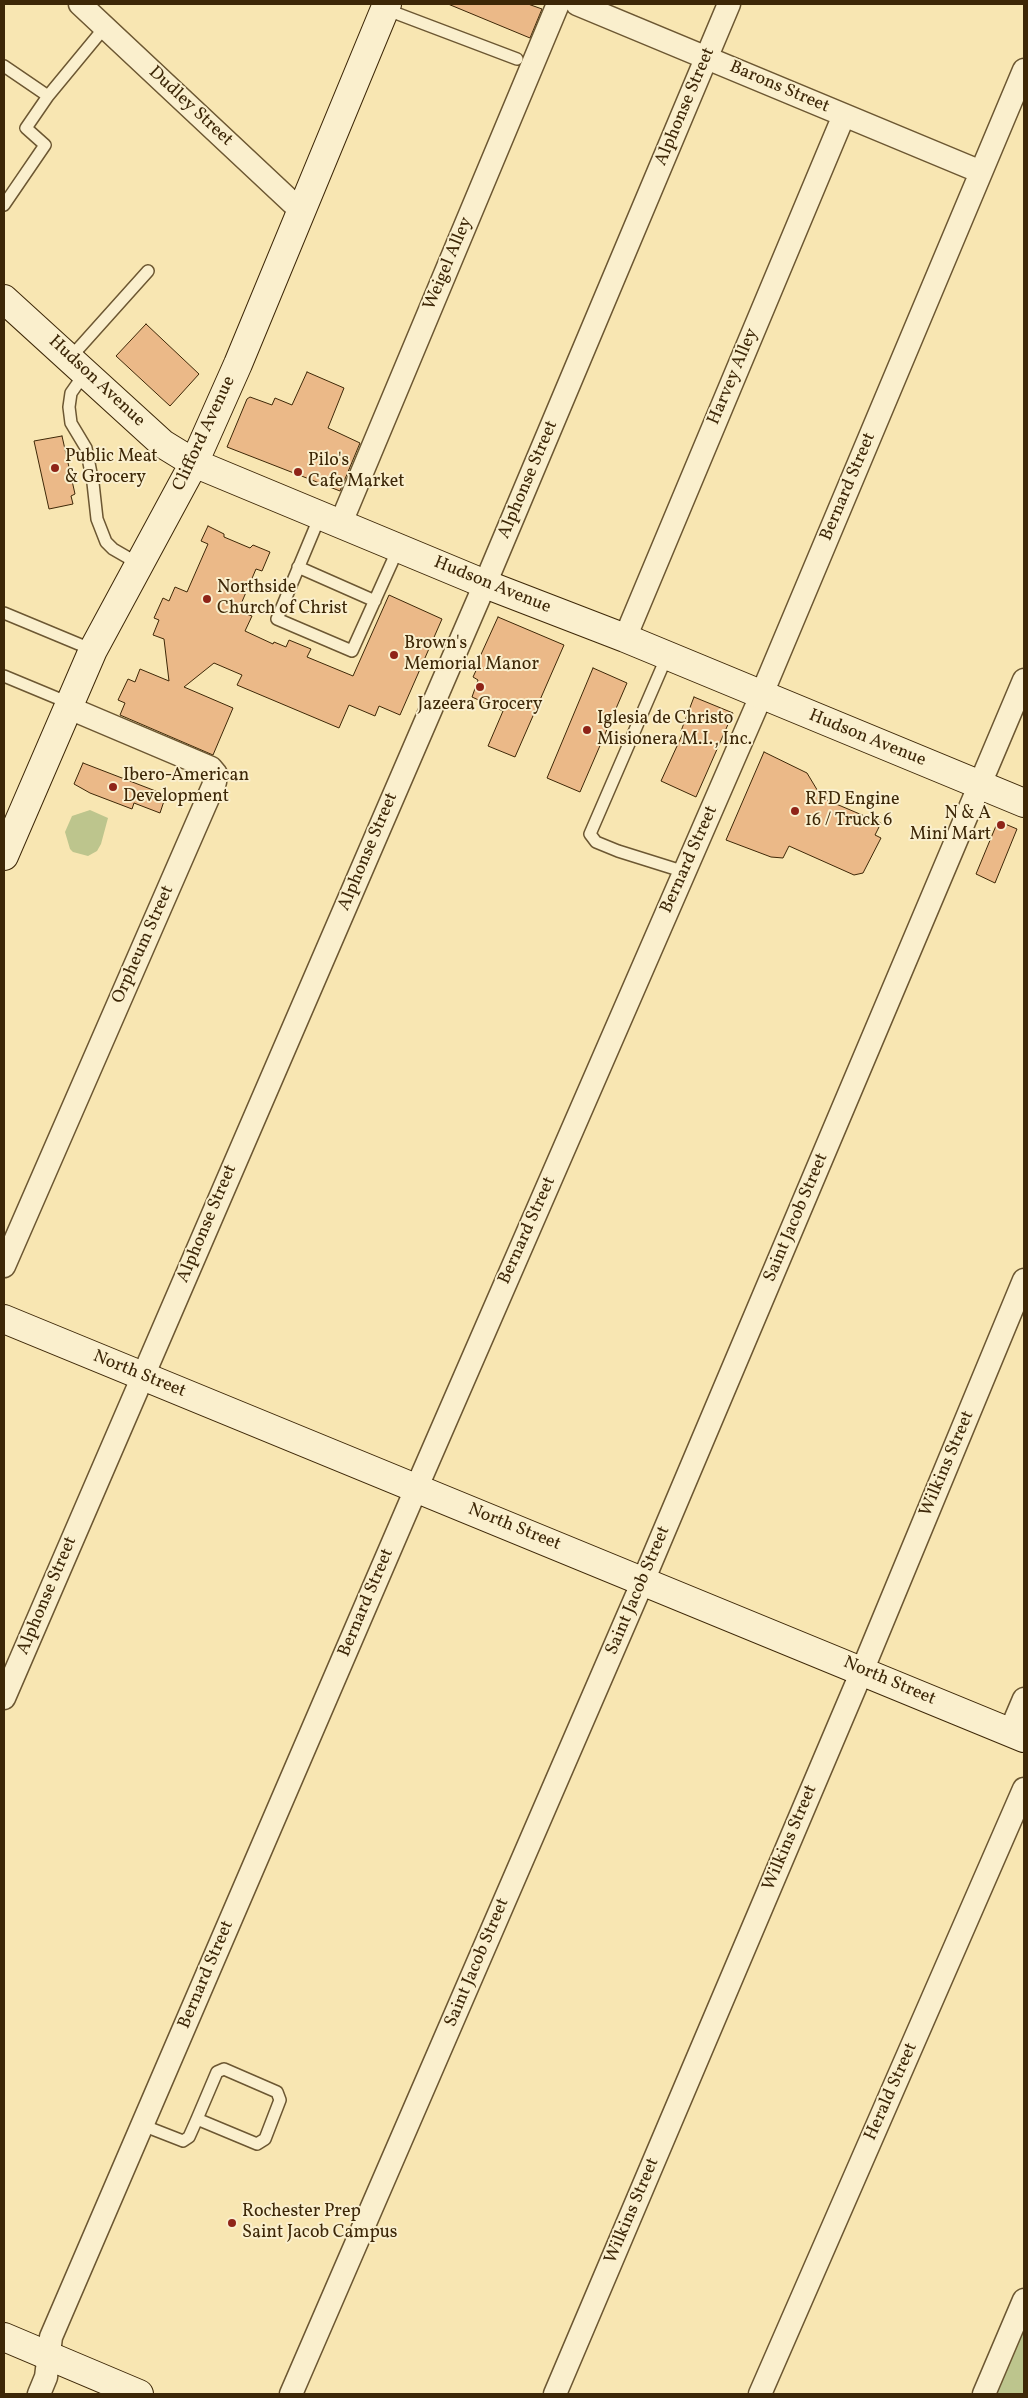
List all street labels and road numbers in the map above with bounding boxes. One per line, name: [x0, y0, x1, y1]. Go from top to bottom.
street label: Alphonse Street: [651, 45, 721, 169]
street label: Barons Street: [726, 57, 832, 119]
street label: Dudley Street: [143, 62, 237, 152]
street label: Weigel Alley: [420, 214, 478, 314]
street label: Harvey Alley: [704, 326, 764, 428]
street label: Hudson Avenue: [43, 332, 149, 432]
street label: Clifford Avenue: [169, 373, 241, 495]
street label: Alphonse Street: [494, 418, 564, 542]
street label: Bernard Street: [816, 430, 882, 544]
street label: Hudson Avenue: [430, 553, 554, 619]
street label: Hudson Avenue: [805, 706, 929, 772]
street label: Alphonse Street: [334, 790, 404, 914]
street label: Bernard Street: [657, 803, 723, 917]
street label: Orpheum Street: [108, 883, 180, 1007]
street label: Saint Jacob Street: [760, 1150, 834, 1286]
street label: Alphonse Street: [173, 1162, 243, 1286]
street label: Bernard Street: [495, 1174, 561, 1288]
street label: North Street: [89, 1347, 189, 1403]
street label: Wilkins Street: [916, 1408, 980, 1520]
street label: North Street: [464, 1500, 564, 1556]
street label: Saint Jacob Street: [602, 1523, 676, 1659]
street label: Alphonse Street: [13, 1534, 83, 1658]
street label: Bernard Street: [334, 1546, 400, 1660]
street label: North Street: [840, 1653, 938, 1711]
street label: Wilkins Street: [759, 1782, 823, 1894]
street label: Saint Jacob Street: [441, 1895, 515, 2031]
street label: Bernard Street: [174, 1918, 240, 2032]
street label: Herald Street: [861, 2040, 923, 2144]
street label: Wilkins Street: [601, 2155, 665, 2267]

